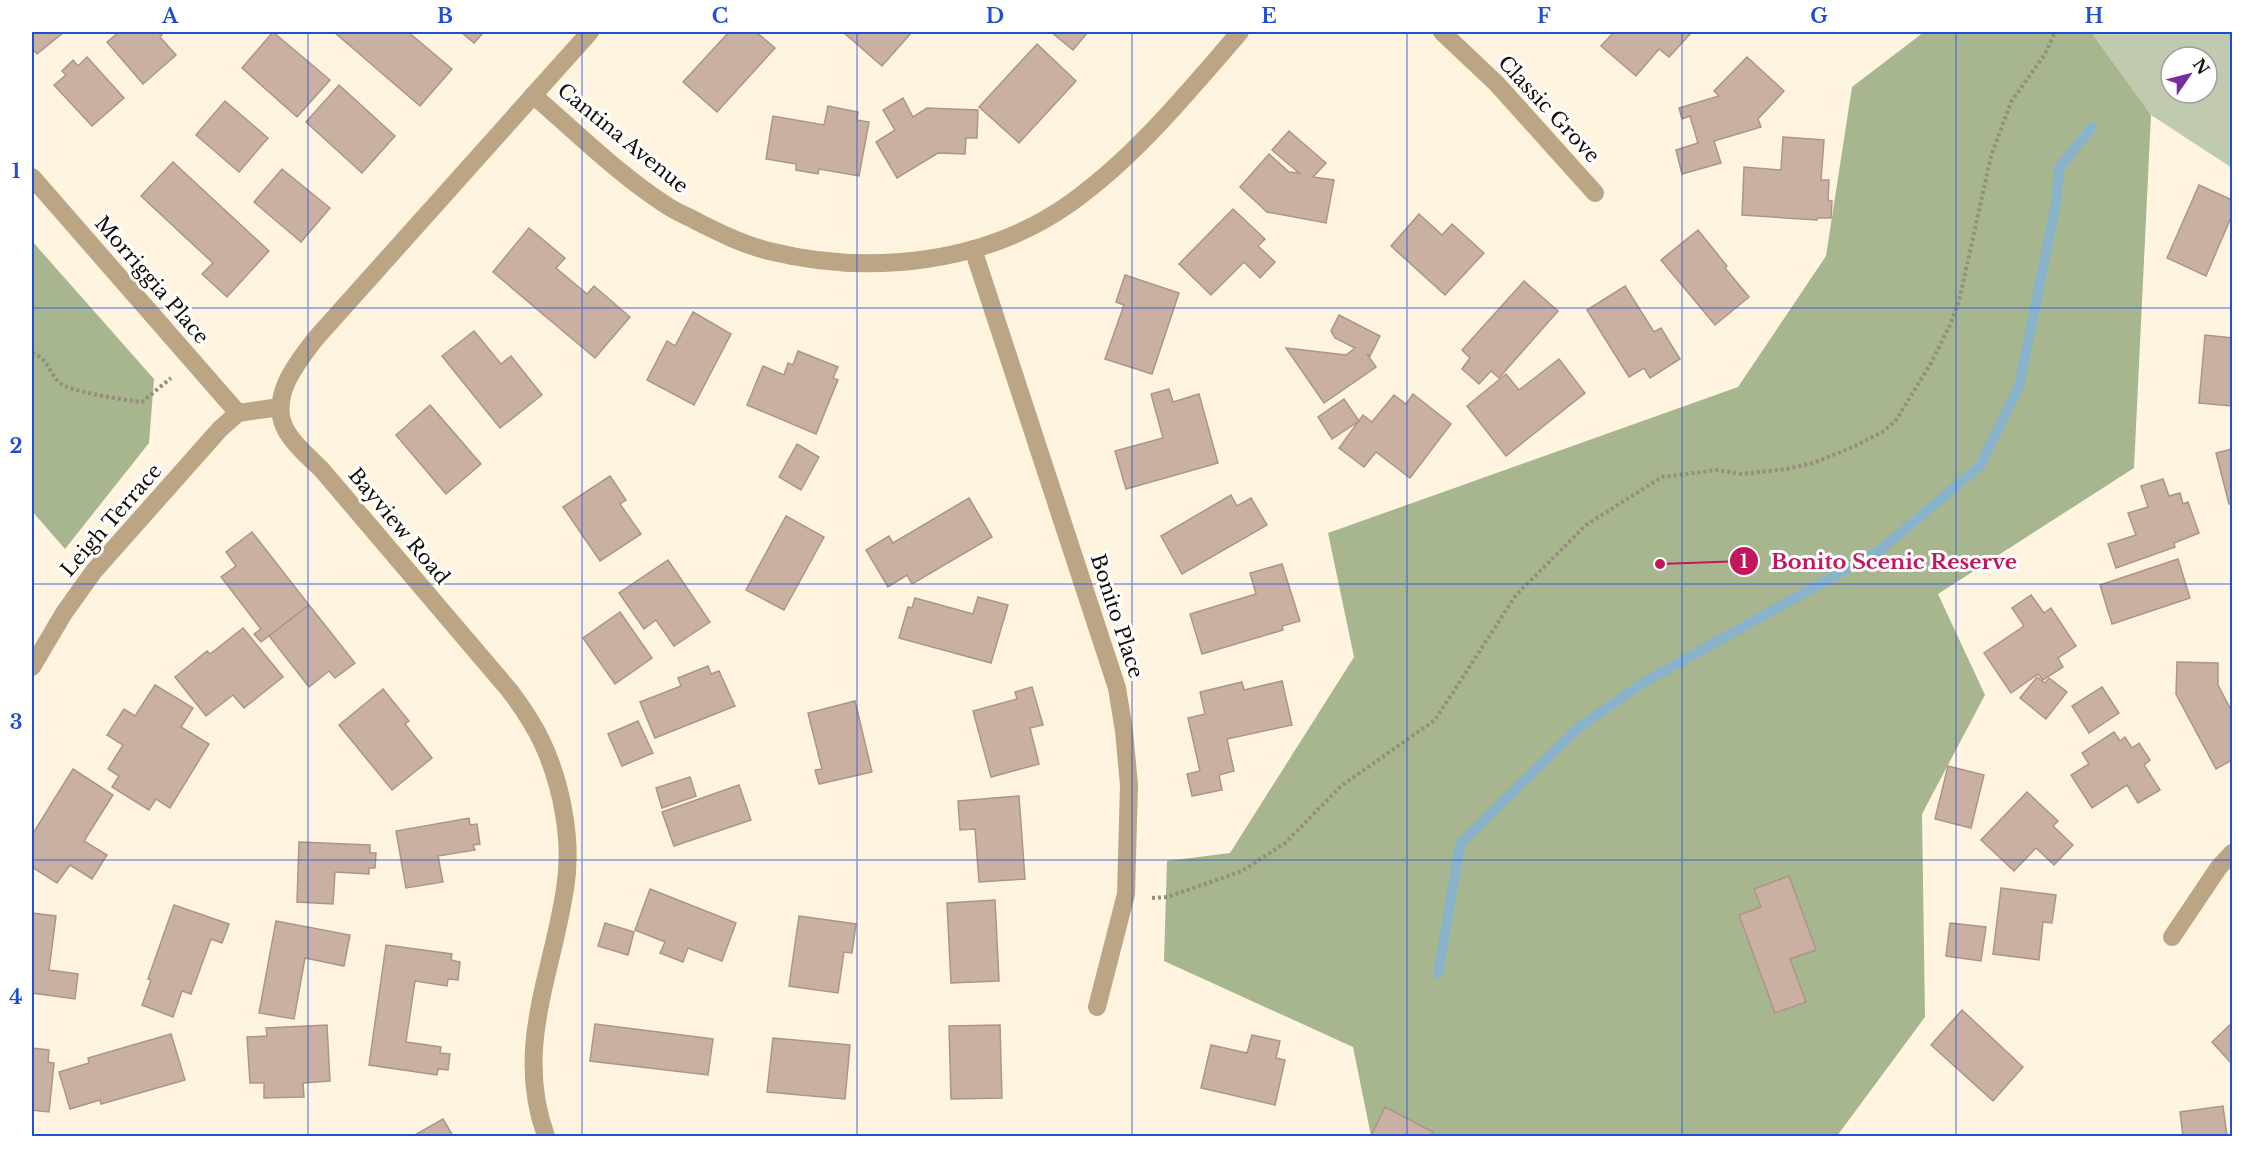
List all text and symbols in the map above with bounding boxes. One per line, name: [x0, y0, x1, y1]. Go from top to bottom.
text: A: [161, 4, 179, 28]
text: B: [437, 4, 453, 28]
text: C: [712, 4, 728, 28]
text: D: [986, 4, 1004, 28]
text: E: [1261, 4, 1277, 28]
text: F: [1537, 4, 1551, 28]
text: G: [1810, 4, 1828, 28]
text: H: [2085, 4, 2104, 28]
north arrow: [2159, 45, 2219, 105]
street label: Classic Grove: [1493, 50, 1605, 168]
text: N: [2189, 54, 2214, 78]
street label: Cantina Avenue: [553, 78, 693, 198]
text: 1: [12, 159, 21, 183]
street label: Morriggia Place: [90, 211, 214, 349]
text: 2: [9, 434, 23, 458]
street label: Leigh Terrace: [56, 459, 166, 581]
street label: Bayview Road: [343, 463, 455, 589]
callout: Bonito Scenic Reserve: [1729, 542, 2029, 581]
text: Bonito Scenic Reserve: [1771, 549, 2017, 575]
street label: Bonito Place: [1086, 551, 1148, 681]
text: 1: [1740, 551, 1748, 573]
text: 3: [10, 710, 22, 734]
text: 4: [9, 985, 23, 1009]

